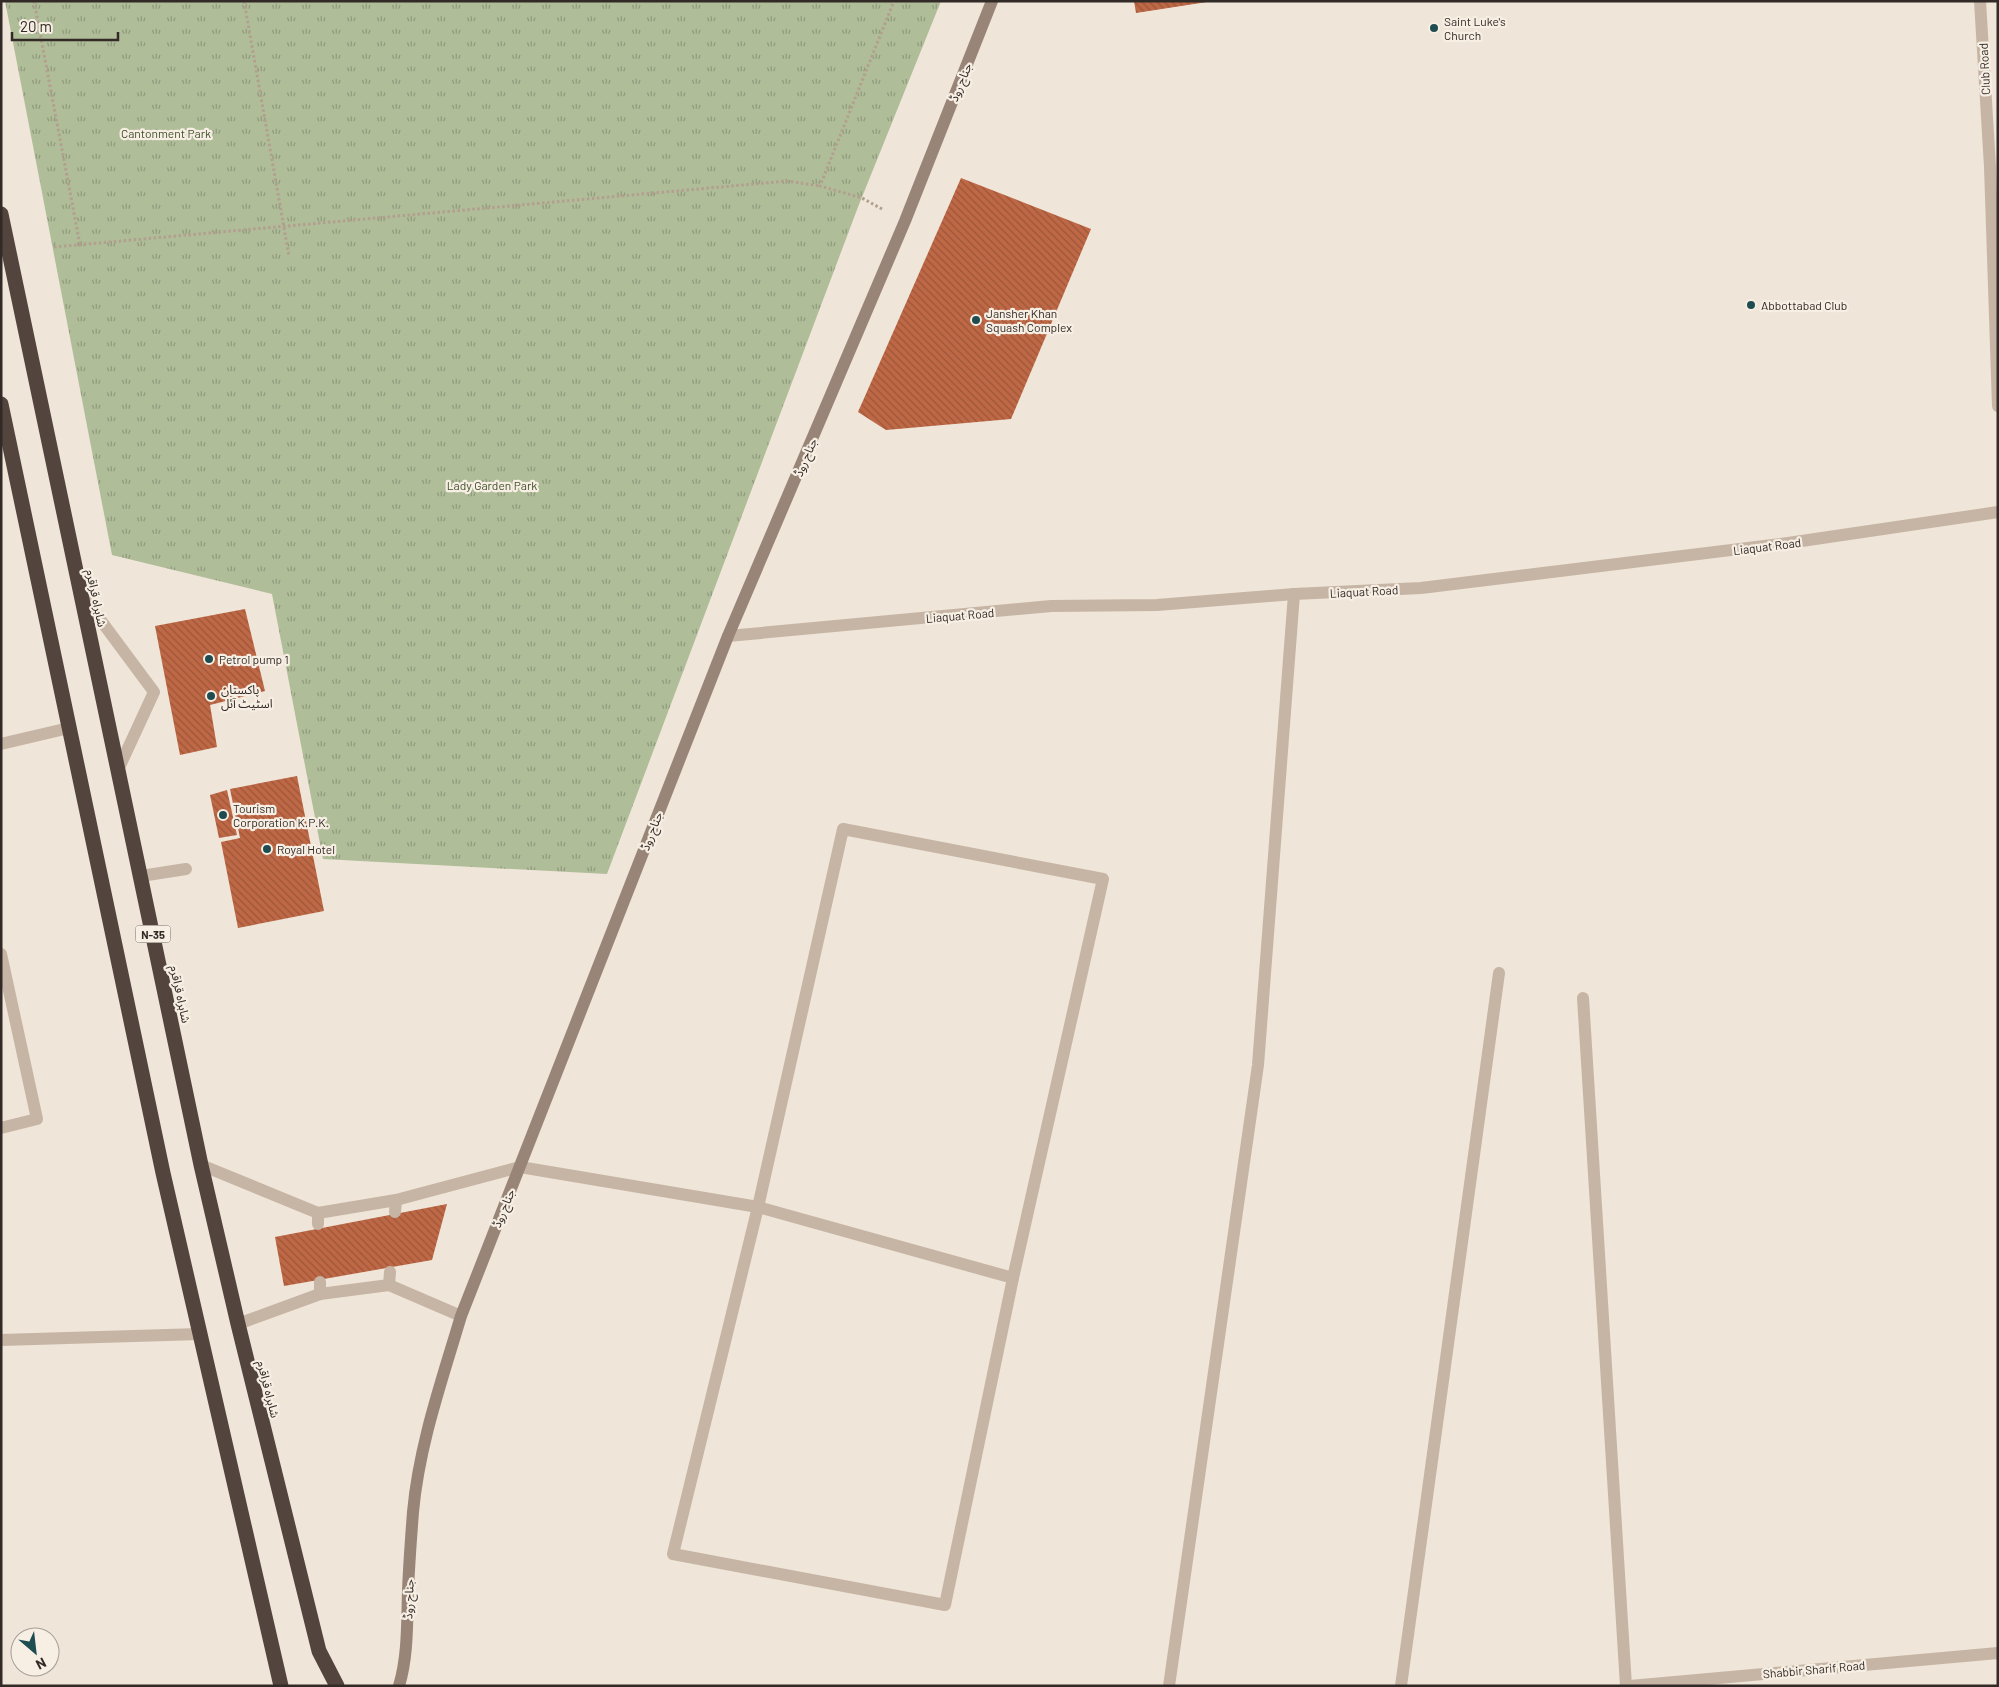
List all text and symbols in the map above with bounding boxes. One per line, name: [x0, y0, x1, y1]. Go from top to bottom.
scale bar: [12, 10, 119, 42]
place label: Saint Luke's Church: [1444, 14, 1506, 42]
text: 20 m: [20, 17, 52, 35]
marker: Saint Luke's Church: [1428, 22, 1440, 34]
street label: Club Road: [1976, 43, 1992, 95]
street label: جناح روڈ: [946, 61, 977, 104]
park label: Cantonment Park: [121, 126, 211, 140]
place label: Abbottabad Club: [1761, 298, 1847, 312]
marker: Abbottabad Club: [1745, 299, 1757, 311]
place label: Jansher Khan Squash Complex: [986, 306, 1072, 334]
marker: Jansher Khan Squash Complex: [970, 314, 982, 326]
street label: جناح روڈ: [791, 436, 822, 479]
park label: Lady Garden Park: [447, 478, 537, 492]
street label: Liaquat Road: [1732, 535, 1802, 557]
street label: شاہراہ قراقرم: [81, 568, 110, 629]
street label: Liaquat Road: [1329, 582, 1399, 600]
street label: Liaquat Road: [925, 605, 995, 625]
place label: Petrol pump 1: [219, 652, 289, 666]
marker: Petrol pump 1: [203, 653, 215, 665]
place label: پاکستان اسٹیٹ آئل: [221, 682, 273, 711]
marker: پاکستان اسٹیٹ آئل: [205, 690, 217, 702]
place label: Tourism Corporation K.P.K.: [233, 801, 329, 829]
marker: Tourism Corporation K.P.K.: [217, 809, 229, 821]
street label: جناح روڈ: [637, 810, 668, 853]
place label: Royal Hotel: [277, 842, 335, 856]
marker: Royal Hotel: [261, 843, 273, 855]
road number: N-35: [136, 926, 170, 942]
street label: شاہراہ قراقرم: [165, 964, 194, 1025]
street label: جناح روڈ: [489, 1187, 520, 1230]
street label: شاہراہ قراقرم: [252, 1359, 283, 1420]
street label: جناح روڈ: [400, 1579, 419, 1619]
north arrow: [10, 1627, 60, 1677]
text: N: [33, 1654, 49, 1674]
street label: Shabbir Sharif Road: [1762, 1658, 1866, 1680]

